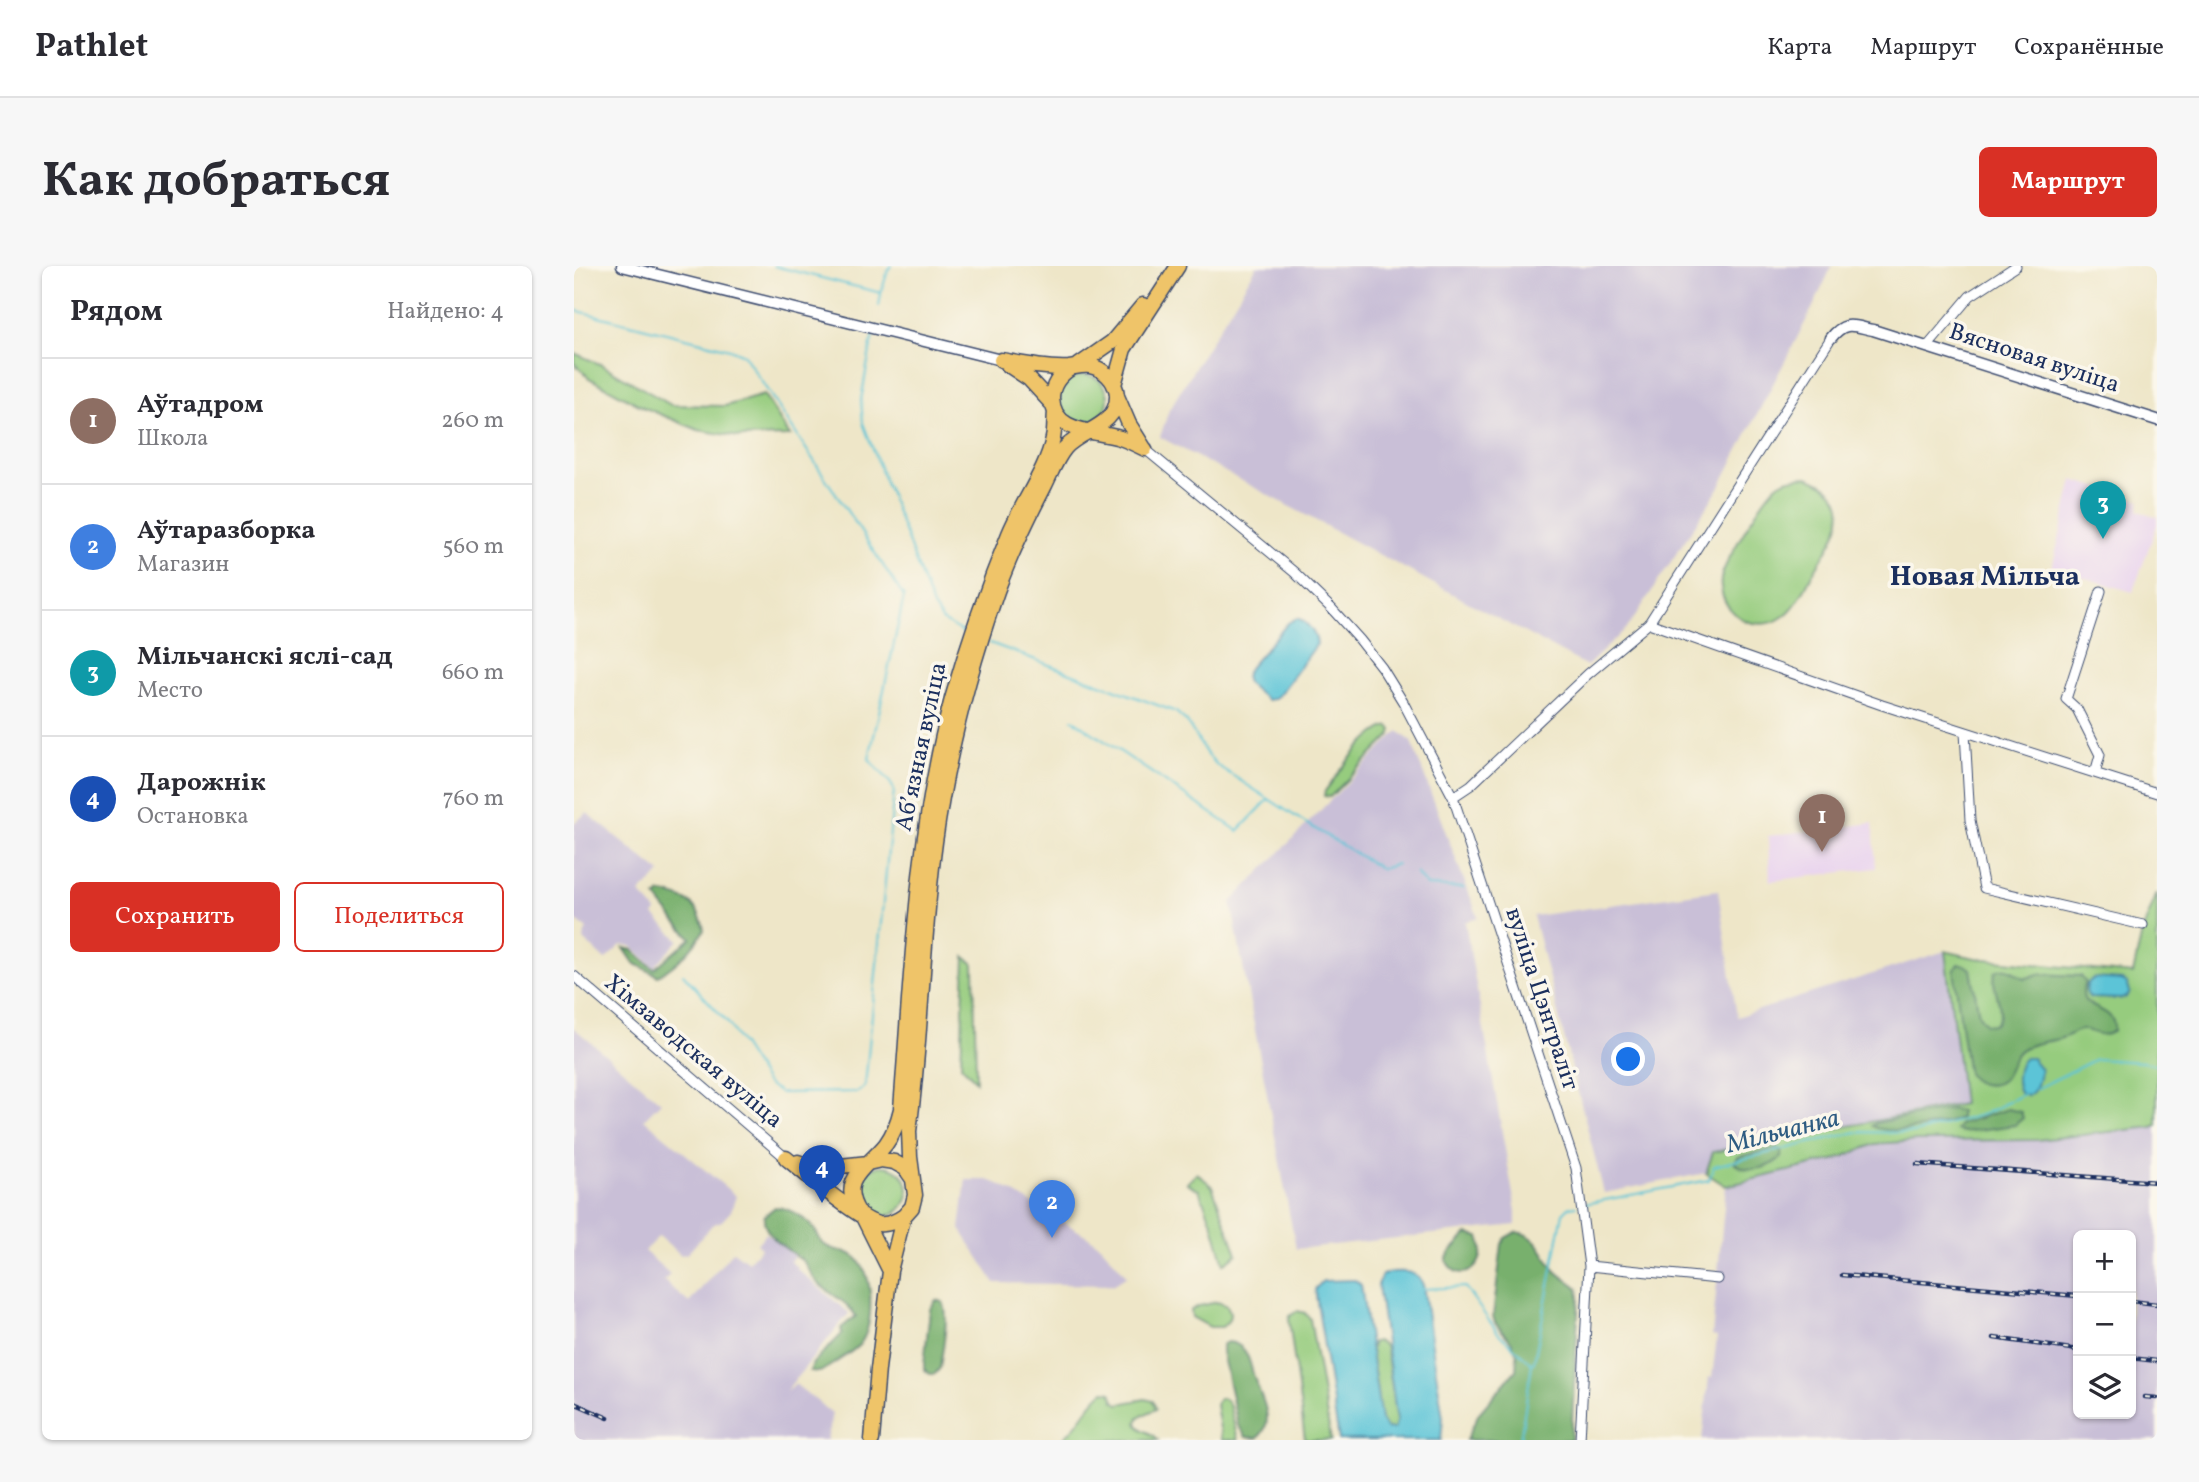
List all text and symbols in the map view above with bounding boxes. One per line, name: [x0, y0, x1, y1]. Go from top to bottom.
text: Pathlet: [35, 25, 148, 71]
text: Карта: [1767, 31, 1832, 65]
text: Маршрут: [1870, 31, 1976, 65]
text: Сохранённые: [2014, 31, 2164, 65]
button: Маршрут: [1979, 147, 2157, 217]
text: Как добраться: [42, 148, 390, 217]
text: Рядом: [70, 291, 163, 333]
text: Найдено: 4: [387, 296, 504, 328]
street label: Вясновая вуліца: [1944, 315, 2124, 403]
text: Аўтадром: [137, 387, 263, 423]
text: 1: [88, 405, 98, 437]
text: 260 m: [441, 405, 504, 437]
text: Школа: [137, 423, 208, 455]
pin: 3: [2080, 481, 2126, 539]
text: Аўтаразборка: [137, 513, 315, 549]
text: 2: [87, 531, 99, 563]
text: 560 m: [443, 531, 504, 563]
text: Магазин: [137, 549, 229, 581]
district label: Новая Мільча: [1890, 558, 2080, 597]
text: Мільчанскі яслі-сад: [137, 639, 393, 675]
text: 3: [87, 657, 99, 689]
text: 660 m: [442, 657, 504, 689]
street label: Абʼязная вуліца: [887, 659, 957, 835]
text: Место: [137, 675, 203, 707]
text: Дарожнік: [137, 765, 266, 801]
text: 4: [86, 783, 100, 815]
text: 760 m: [442, 783, 504, 815]
pin: 1: [1799, 794, 1845, 852]
text: Остановка: [137, 801, 249, 833]
button: Сохранить: [70, 882, 280, 952]
button: Поделиться: [294, 882, 504, 952]
street label: вуліца Цэнтраліт: [1495, 903, 1587, 1095]
street label: Хімзаводская вуліца: [596, 967, 790, 1137]
your location: [1611, 1042, 1645, 1076]
water label: Мільчанка: [1722, 1101, 1843, 1164]
pin: 4: [799, 1145, 845, 1203]
pin: 2: [1029, 1180, 1075, 1238]
map controls: [2073, 1230, 2136, 1419]
button: +: [2073, 1230, 2136, 1293]
button: −: [2073, 1293, 2136, 1356]
button: layers: [2073, 1356, 2136, 1419]

